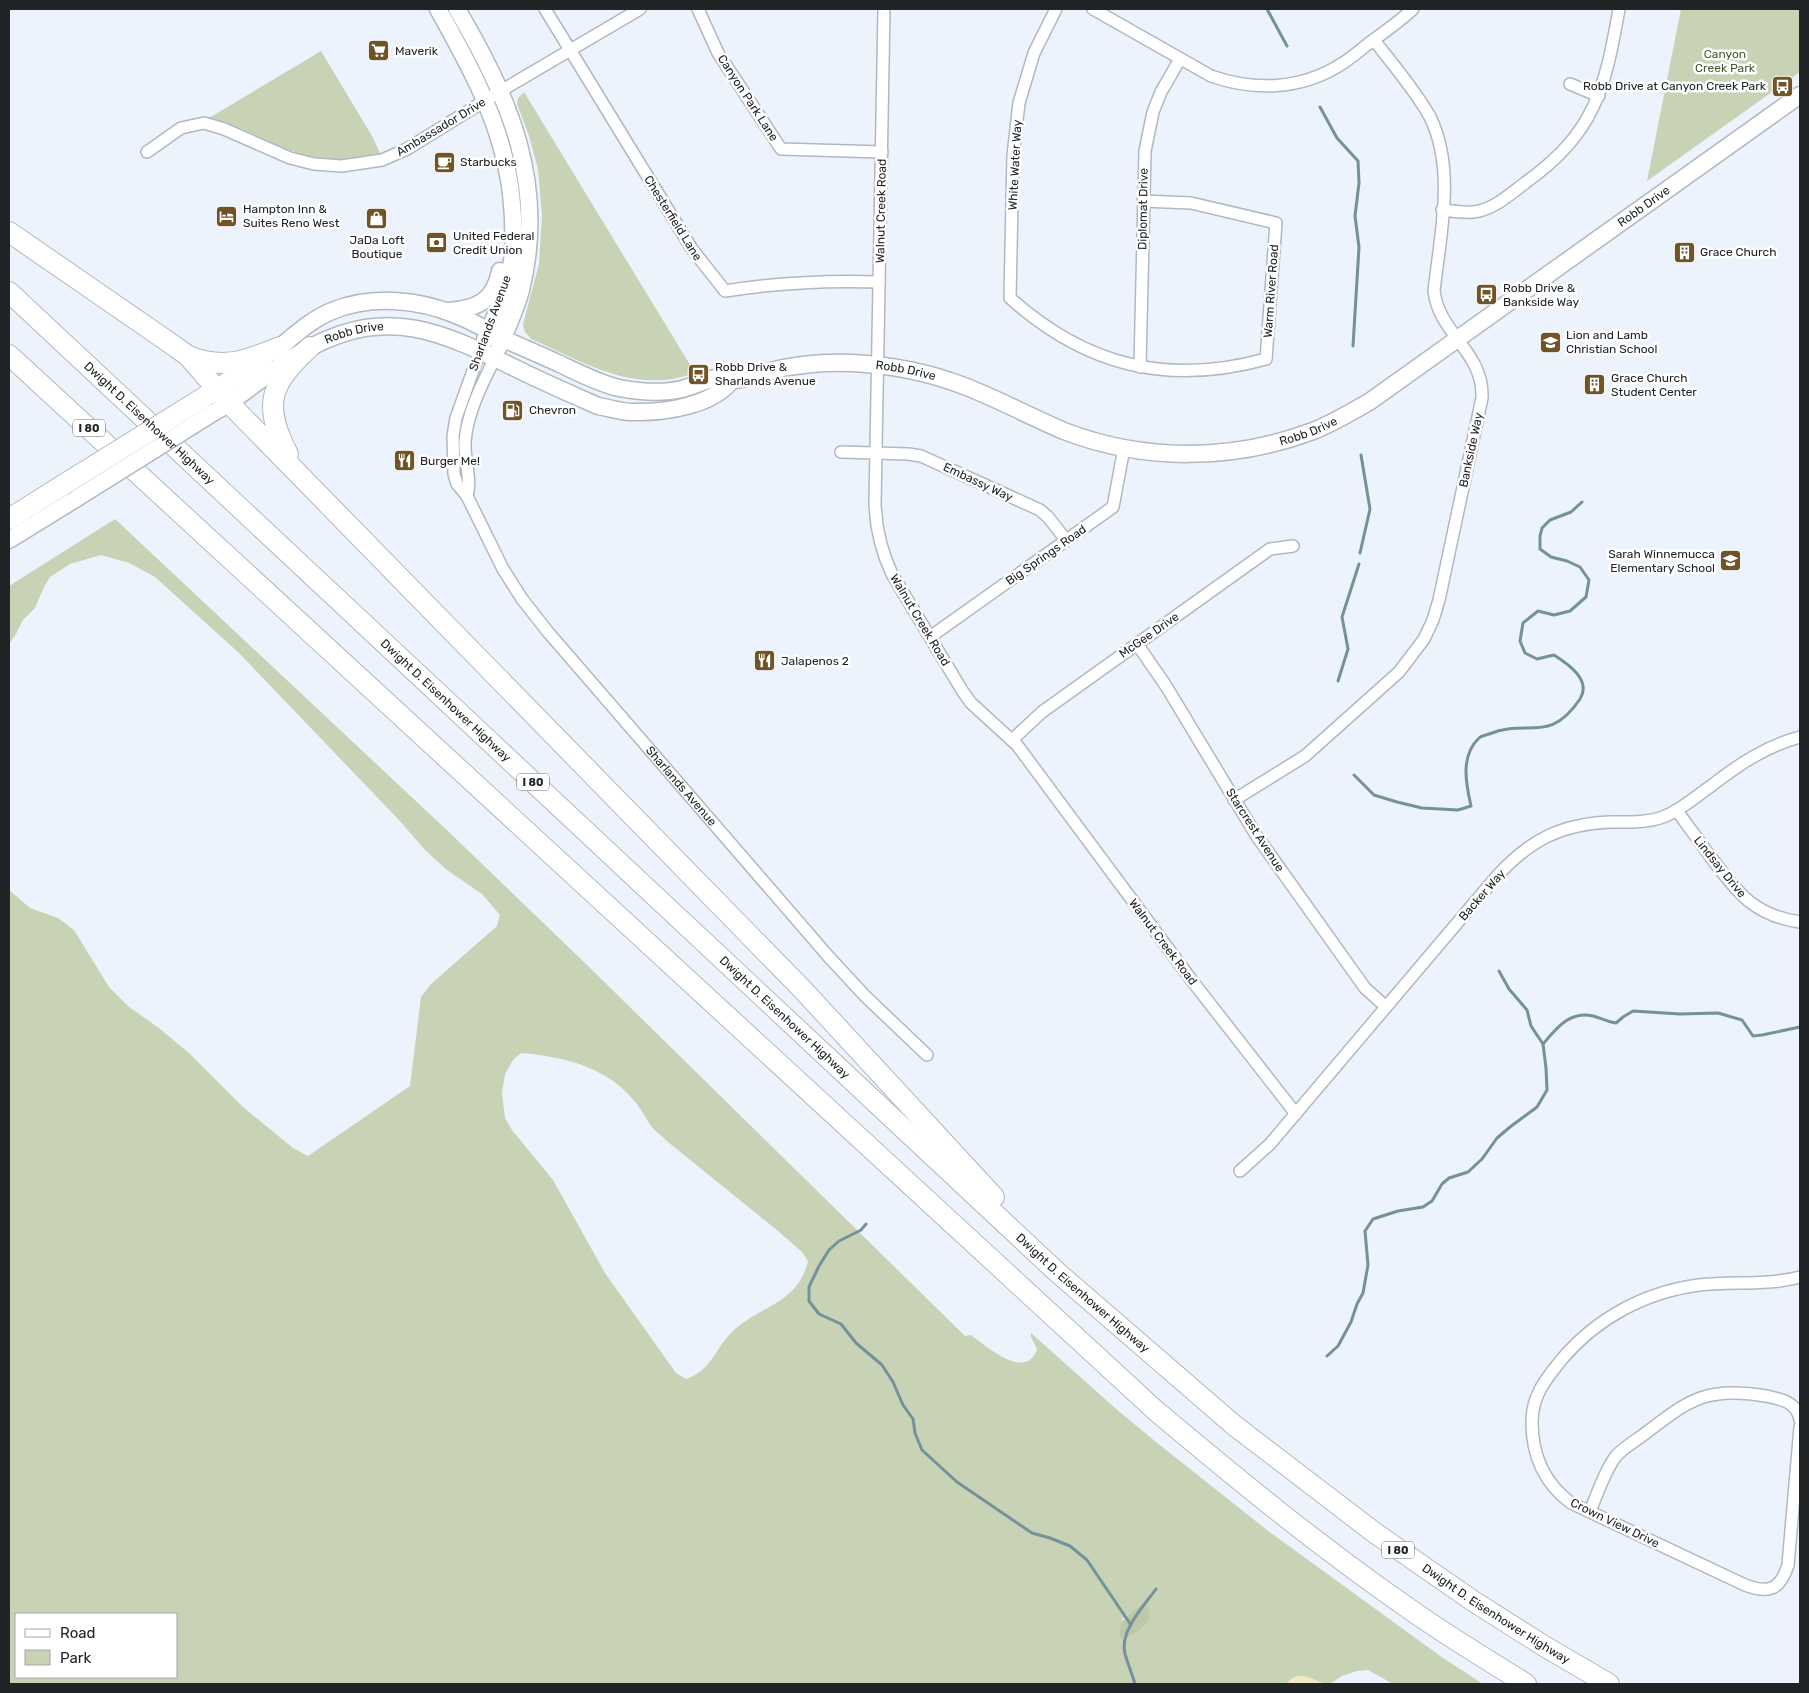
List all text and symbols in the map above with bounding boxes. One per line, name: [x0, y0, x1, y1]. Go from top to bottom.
supermarket icon: Maverik: [367, 39, 391, 63]
place label: Maverik: [395, 44, 439, 58]
park label: Canyon Creek Park: [1695, 47, 1756, 75]
street label: Canyon Park Lane: [715, 52, 781, 144]
bus stop icon: Robb Drive at Canyon Creek Park: [1770, 74, 1794, 98]
place label: Robb Drive at Canyon Creek Park: [1583, 79, 1767, 93]
street label: Ambassador Drive: [394, 95, 488, 159]
street label: White Water Way: [1006, 119, 1024, 211]
cafe icon: Starbucks: [432, 150, 456, 174]
place label: Starbucks: [460, 155, 517, 169]
street label: Walnut Creek Road: [873, 159, 889, 263]
street label: Diplomat Drive: [1135, 168, 1151, 250]
street label: Chesterfield Lane: [641, 173, 705, 263]
street label: Robb Drive: [1615, 183, 1673, 230]
place label: Hampton Inn & Suites Reno West: [243, 202, 340, 230]
hotel icon: Hampton Inn & Suites Reno West: [215, 204, 239, 228]
shop icon: JaDa Loft Boutique: [365, 207, 389, 231]
place label: United Federal Credit Union: [453, 229, 535, 257]
bank icon: United Federal Credit Union: [425, 231, 449, 255]
place label: JaDa Loft Boutique: [350, 233, 405, 261]
building icon: Grace Church: [1672, 240, 1696, 264]
street label: Warm River Road: [1261, 244, 1281, 338]
place label: Grace Church: [1700, 245, 1776, 259]
street label: Sharlands Avenue: [466, 273, 514, 373]
place label: Robb Drive & Bankside Way: [1503, 281, 1579, 309]
bus stop icon: Robb Drive & Bankside Way: [1475, 283, 1499, 307]
street label: Robb Drive: [322, 319, 384, 347]
place label: Lion and Lamb Christian School: [1566, 328, 1657, 356]
school or university icon: Lion and Lamb Christian School: [1538, 330, 1562, 354]
street label: Robb Drive: [875, 358, 938, 383]
street label: Dwight D. Eisenhower Highway: [81, 359, 218, 488]
place label: Robb Drive & Sharlands Avenue: [715, 360, 816, 388]
bus stop icon: Robb Drive & Sharlands Avenue: [687, 362, 711, 386]
place label: Grace Church Student Center: [1611, 371, 1697, 399]
building icon: Grace Church Student Center: [1583, 373, 1607, 397]
fuel station icon: Chevron: [501, 398, 525, 422]
place label: Chevron: [529, 403, 576, 417]
street label: Bankside Way: [1456, 411, 1486, 489]
street label: Robb Drive: [1278, 414, 1340, 448]
road number: I 80: [73, 419, 105, 436]
restaurant icon: Burger Me!: [392, 449, 416, 473]
place label: Burger Me!: [420, 454, 480, 468]
street label: Embassy Way: [941, 460, 1015, 504]
street label: Big Springs Road: [1003, 522, 1089, 588]
place label: Sarah Winnemucca Elementary School: [1608, 547, 1715, 575]
school or university icon: Sarah Winnemucca Elementary School: [1719, 549, 1743, 573]
street label: Walnut Creek Road: [887, 572, 953, 668]
street label: McGee Drive: [1116, 609, 1182, 661]
street label: Dwight D. Eisenhower Highway: [378, 636, 514, 765]
restaurant icon: Jalapenos 2: [753, 649, 777, 673]
place label: Jalapenos 2: [781, 654, 849, 668]
street label: Sharlands Avenue: [643, 743, 720, 829]
road number: I 80: [517, 774, 549, 790]
street label: Starcrest Avenue: [1223, 786, 1287, 874]
street label: Lindsay Drive: [1691, 834, 1749, 901]
street label: Backer Way: [1456, 866, 1508, 924]
street label: Walnut Creek Road: [1126, 896, 1200, 988]
street label: Dwight D. Eisenhower Highway: [717, 953, 853, 1082]
street label: Dwight D. Eisenhower Highway: [1013, 1230, 1152, 1356]
street label: Crown View Drive: [1568, 1495, 1662, 1551]
road number: I 80: [1382, 1542, 1414, 1558]
street label: Dwight D. Eisenhower Highway: [1419, 1561, 1573, 1667]
legend: [15, 1613, 178, 1678]
text: Road: [60, 1624, 96, 1642]
text: Park: [60, 1649, 91, 1667]

